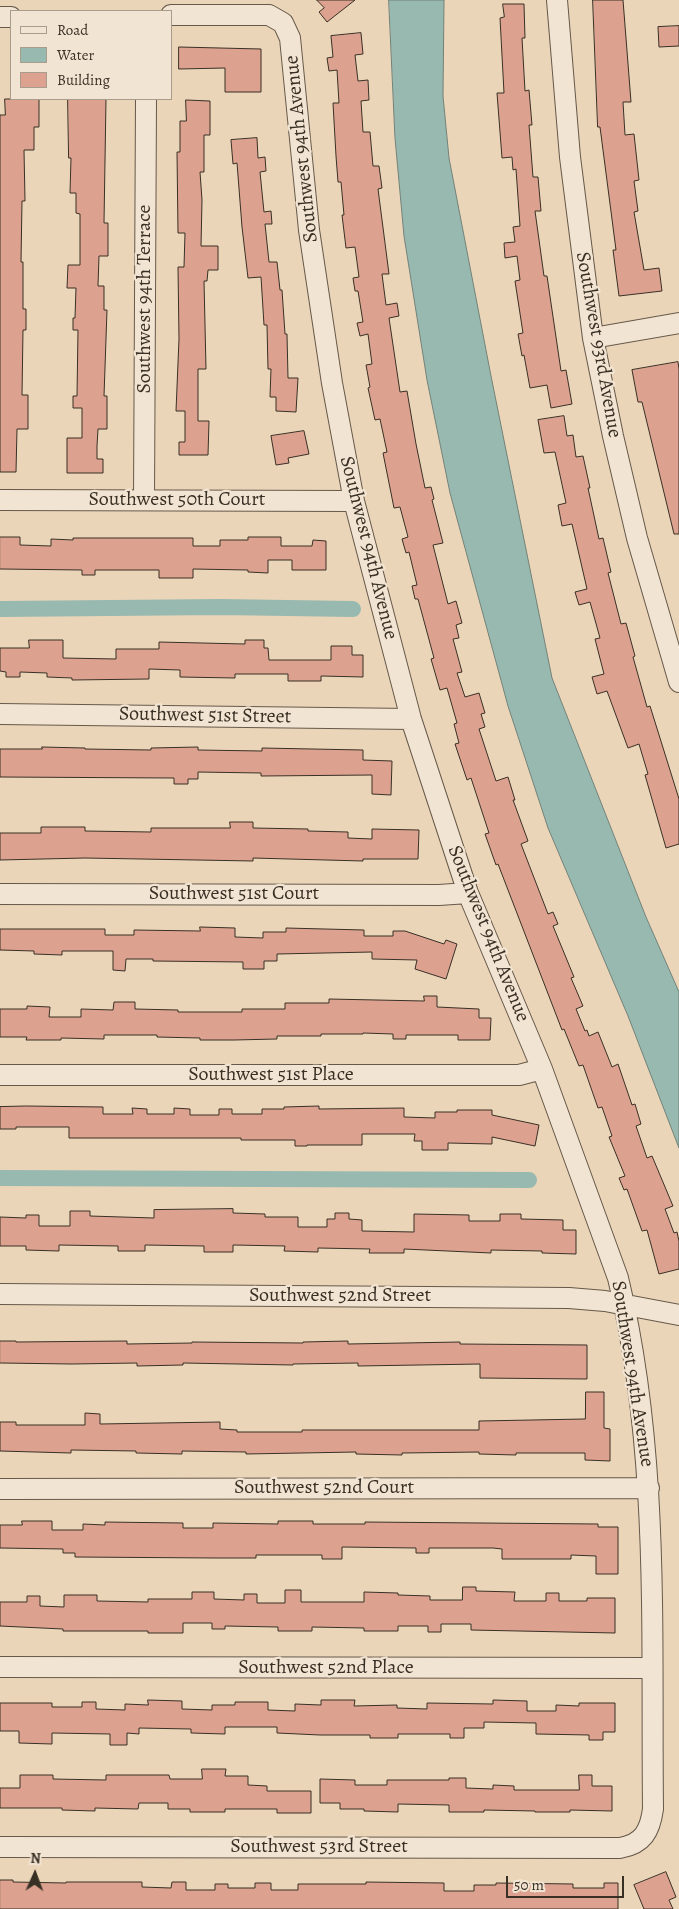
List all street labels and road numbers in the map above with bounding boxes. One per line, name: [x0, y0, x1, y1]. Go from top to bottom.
street label: Southwest 94th Avenue: [280, 54, 324, 244]
street label: Southwest 94th Terrace: [133, 205, 157, 393]
street label: Southwest 93rd Avenue: [570, 250, 626, 440]
street label: Southwest 94th Avenue: [334, 454, 402, 642]
street label: Southwest 50th Court: [89, 488, 265, 512]
street label: Southwest 51st Street: [119, 702, 291, 730]
street label: Southwest 94th Avenue: [442, 842, 534, 1026]
street label: Southwest 51st Court: [149, 882, 319, 906]
street label: Southwest 51st Place: [188, 1063, 354, 1087]
street label: Southwest 94th Avenue: [605, 1279, 659, 1469]
street label: Southwest 52nd Street: [249, 1284, 431, 1308]
street label: Southwest 52nd Court: [234, 1476, 414, 1500]
street label: Southwest 52nd Place: [238, 1656, 414, 1680]
street label: Southwest 53rd Street: [230, 1835, 408, 1859]

